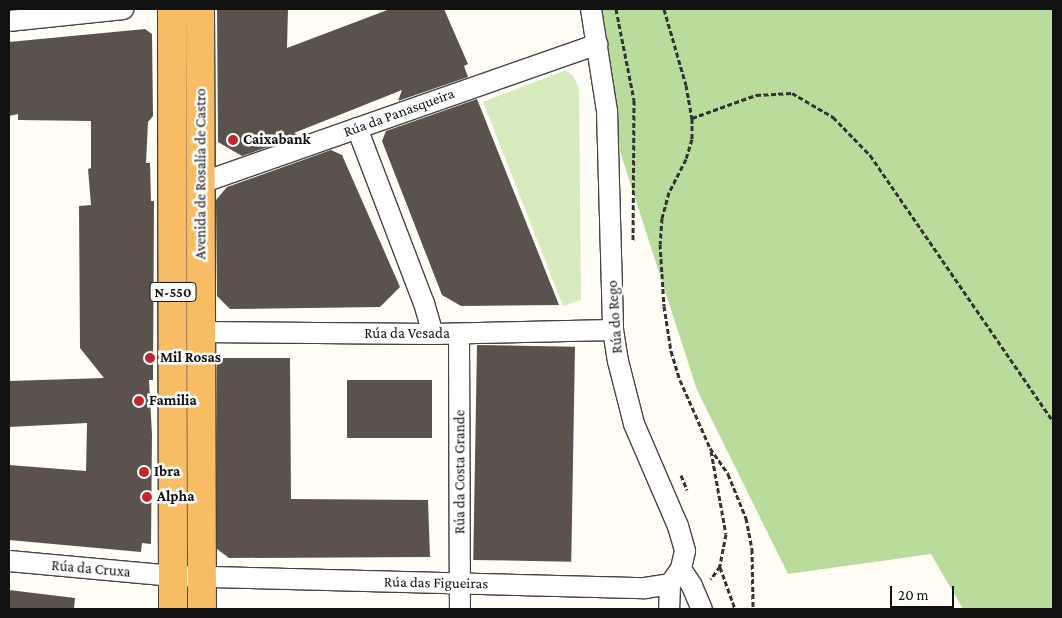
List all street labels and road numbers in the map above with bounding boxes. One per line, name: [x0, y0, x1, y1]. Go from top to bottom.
street label: Rúa da Panasqueira: [341, 85, 457, 141]
street label: Avenida de Rosalía de Castro: [192, 89, 210, 259]
road number: N-550: [149, 280, 197, 304]
street label: Rúa do Rego: [603, 280, 627, 354]
street label: Rúa da Vesada: [364, 325, 450, 343]
street label: Rúa da Costa Grande: [451, 410, 469, 534]
street label: Rúa da Cruxa: [51, 557, 131, 581]
street label: Rúa das Figueiras: [384, 573, 488, 593]

